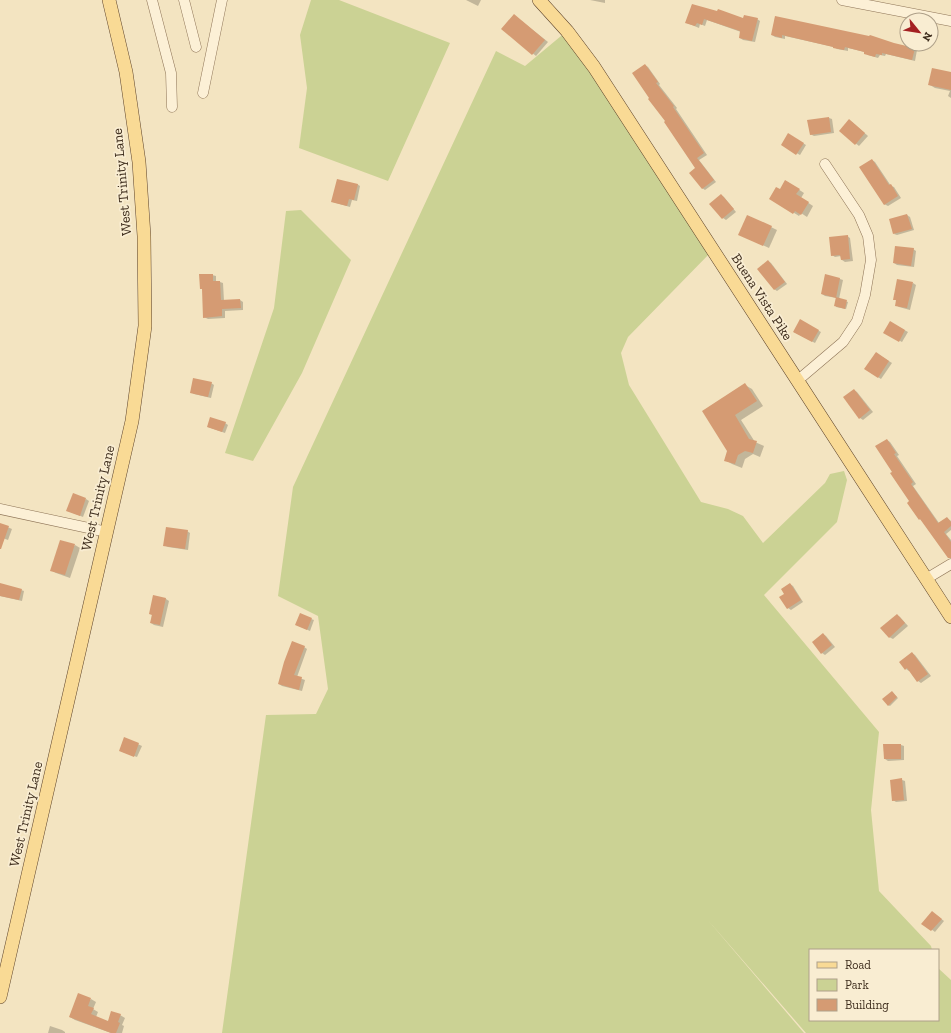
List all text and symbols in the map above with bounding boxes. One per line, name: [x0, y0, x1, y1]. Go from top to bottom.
north arrow: [899, 12, 939, 52]
text: N: [919, 30, 935, 44]
street label: West Trinity Lane: [109, 127, 135, 236]
street label: Buena Vista Pike: [728, 250, 797, 344]
street label: West Trinity Lane: [78, 443, 118, 552]
street label: West Trinity Lane: [6, 759, 46, 868]
legend: [809, 949, 939, 1021]
text: Road: [845, 958, 871, 972]
text: Park: [845, 978, 870, 992]
text: Building: [845, 998, 889, 1012]

